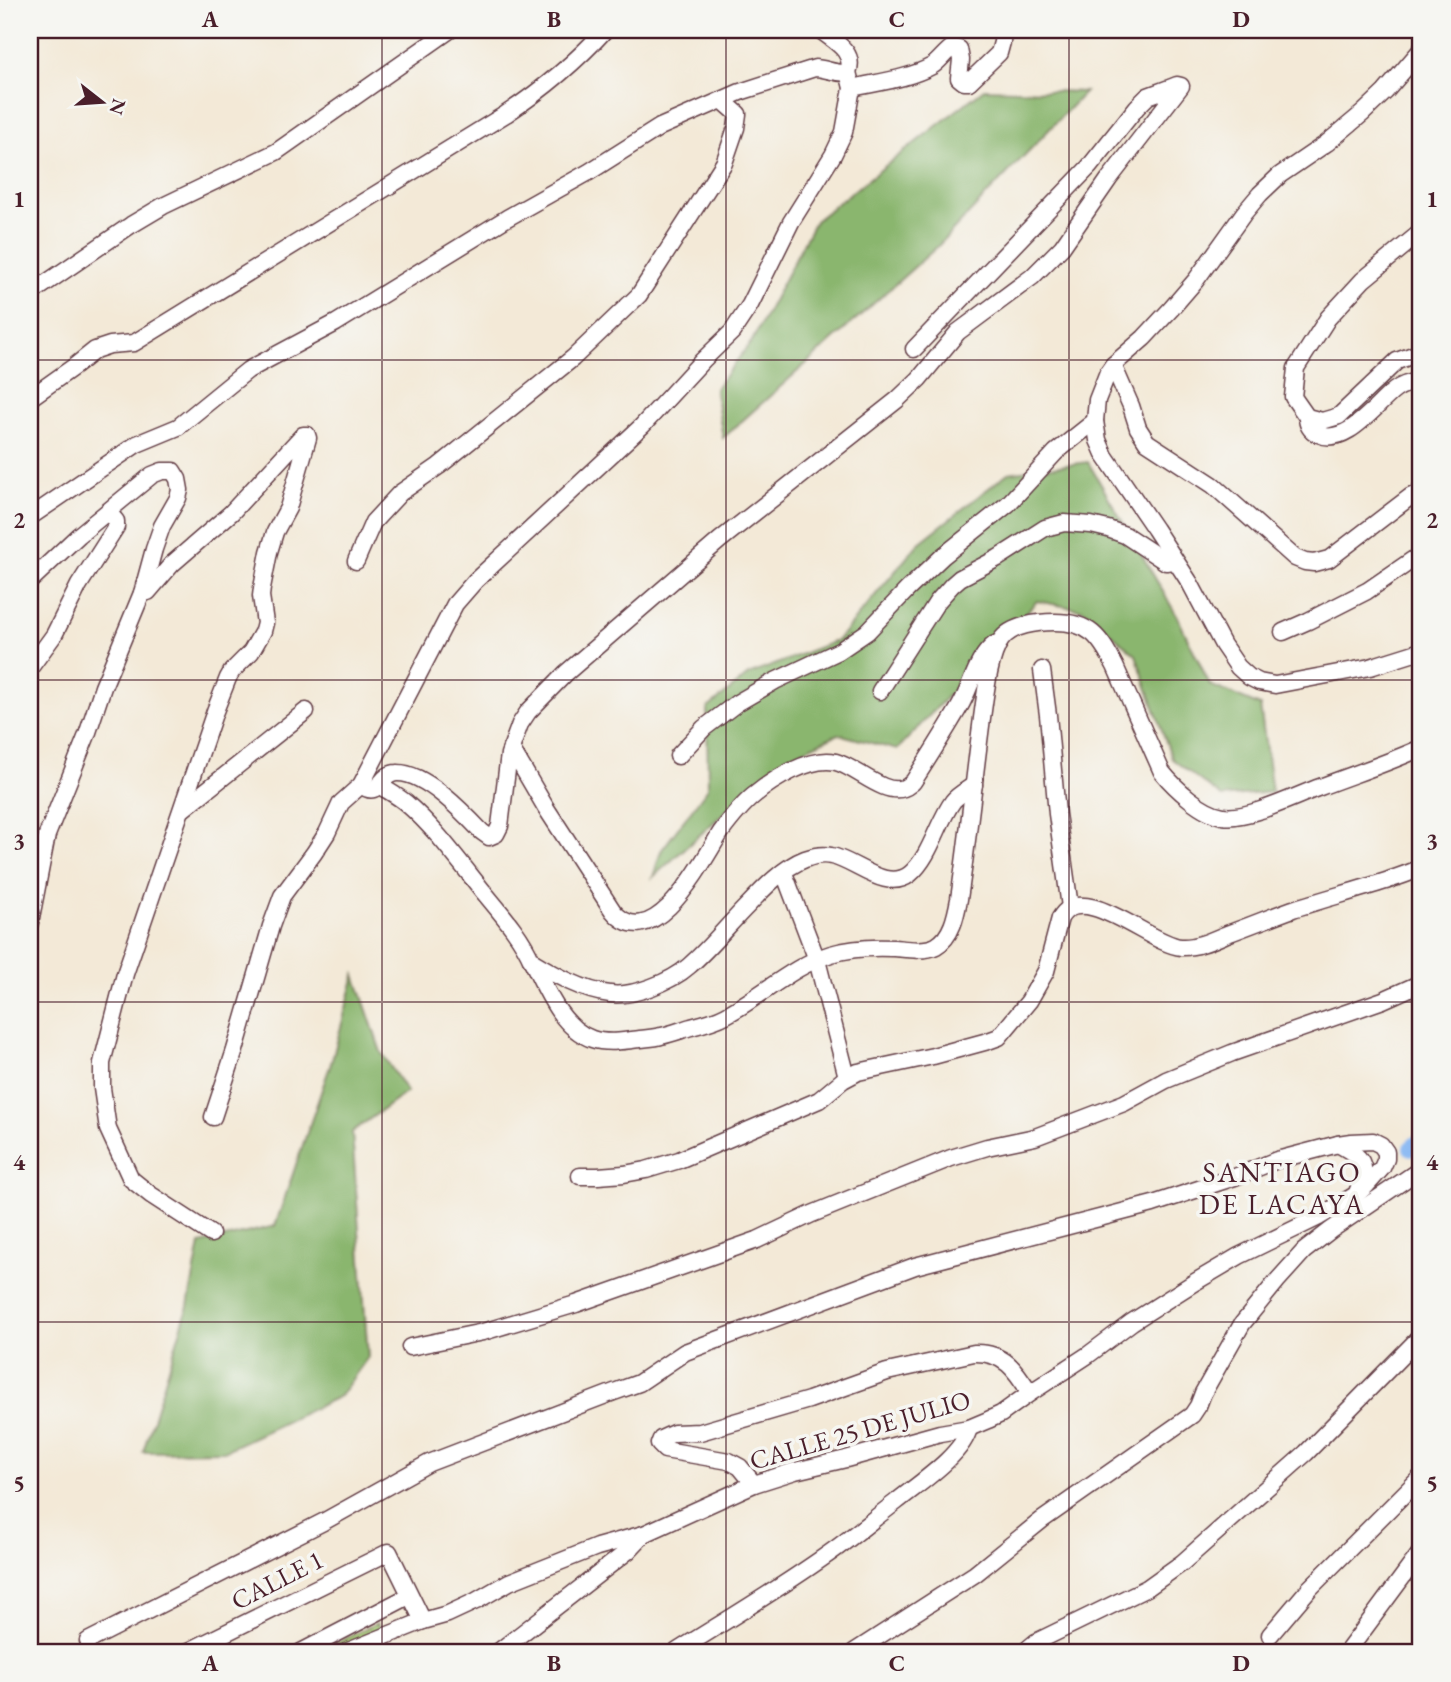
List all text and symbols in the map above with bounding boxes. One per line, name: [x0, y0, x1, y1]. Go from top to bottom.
text: A: [201, 4, 219, 34]
text: B: [547, 4, 561, 34]
text: C: [889, 4, 905, 34]
text: D: [1232, 4, 1250, 34]
north arrow: [66, 66, 136, 136]
text: N: [103, 96, 132, 118]
text: 1: [13, 184, 25, 214]
text: 1: [1426, 184, 1438, 214]
text: 2: [13, 505, 25, 535]
text: 2: [1426, 505, 1438, 535]
text: 3: [13, 826, 25, 856]
text: 3: [1426, 826, 1438, 856]
text: 4: [13, 1147, 26, 1177]
text: 4: [1426, 1147, 1439, 1177]
district label: SANTIAGO DE LACAYA: [1199, 1154, 1365, 1222]
street label: CALLE 25 DE JULIO: [746, 1382, 974, 1478]
text: 5: [13, 1468, 25, 1498]
text: 5: [1426, 1468, 1438, 1498]
street label: CALLE 1: [225, 1542, 329, 1618]
text: A: [201, 1648, 219, 1678]
text: B: [547, 1648, 561, 1678]
text: C: [889, 1648, 905, 1678]
text: D: [1232, 1648, 1250, 1678]

